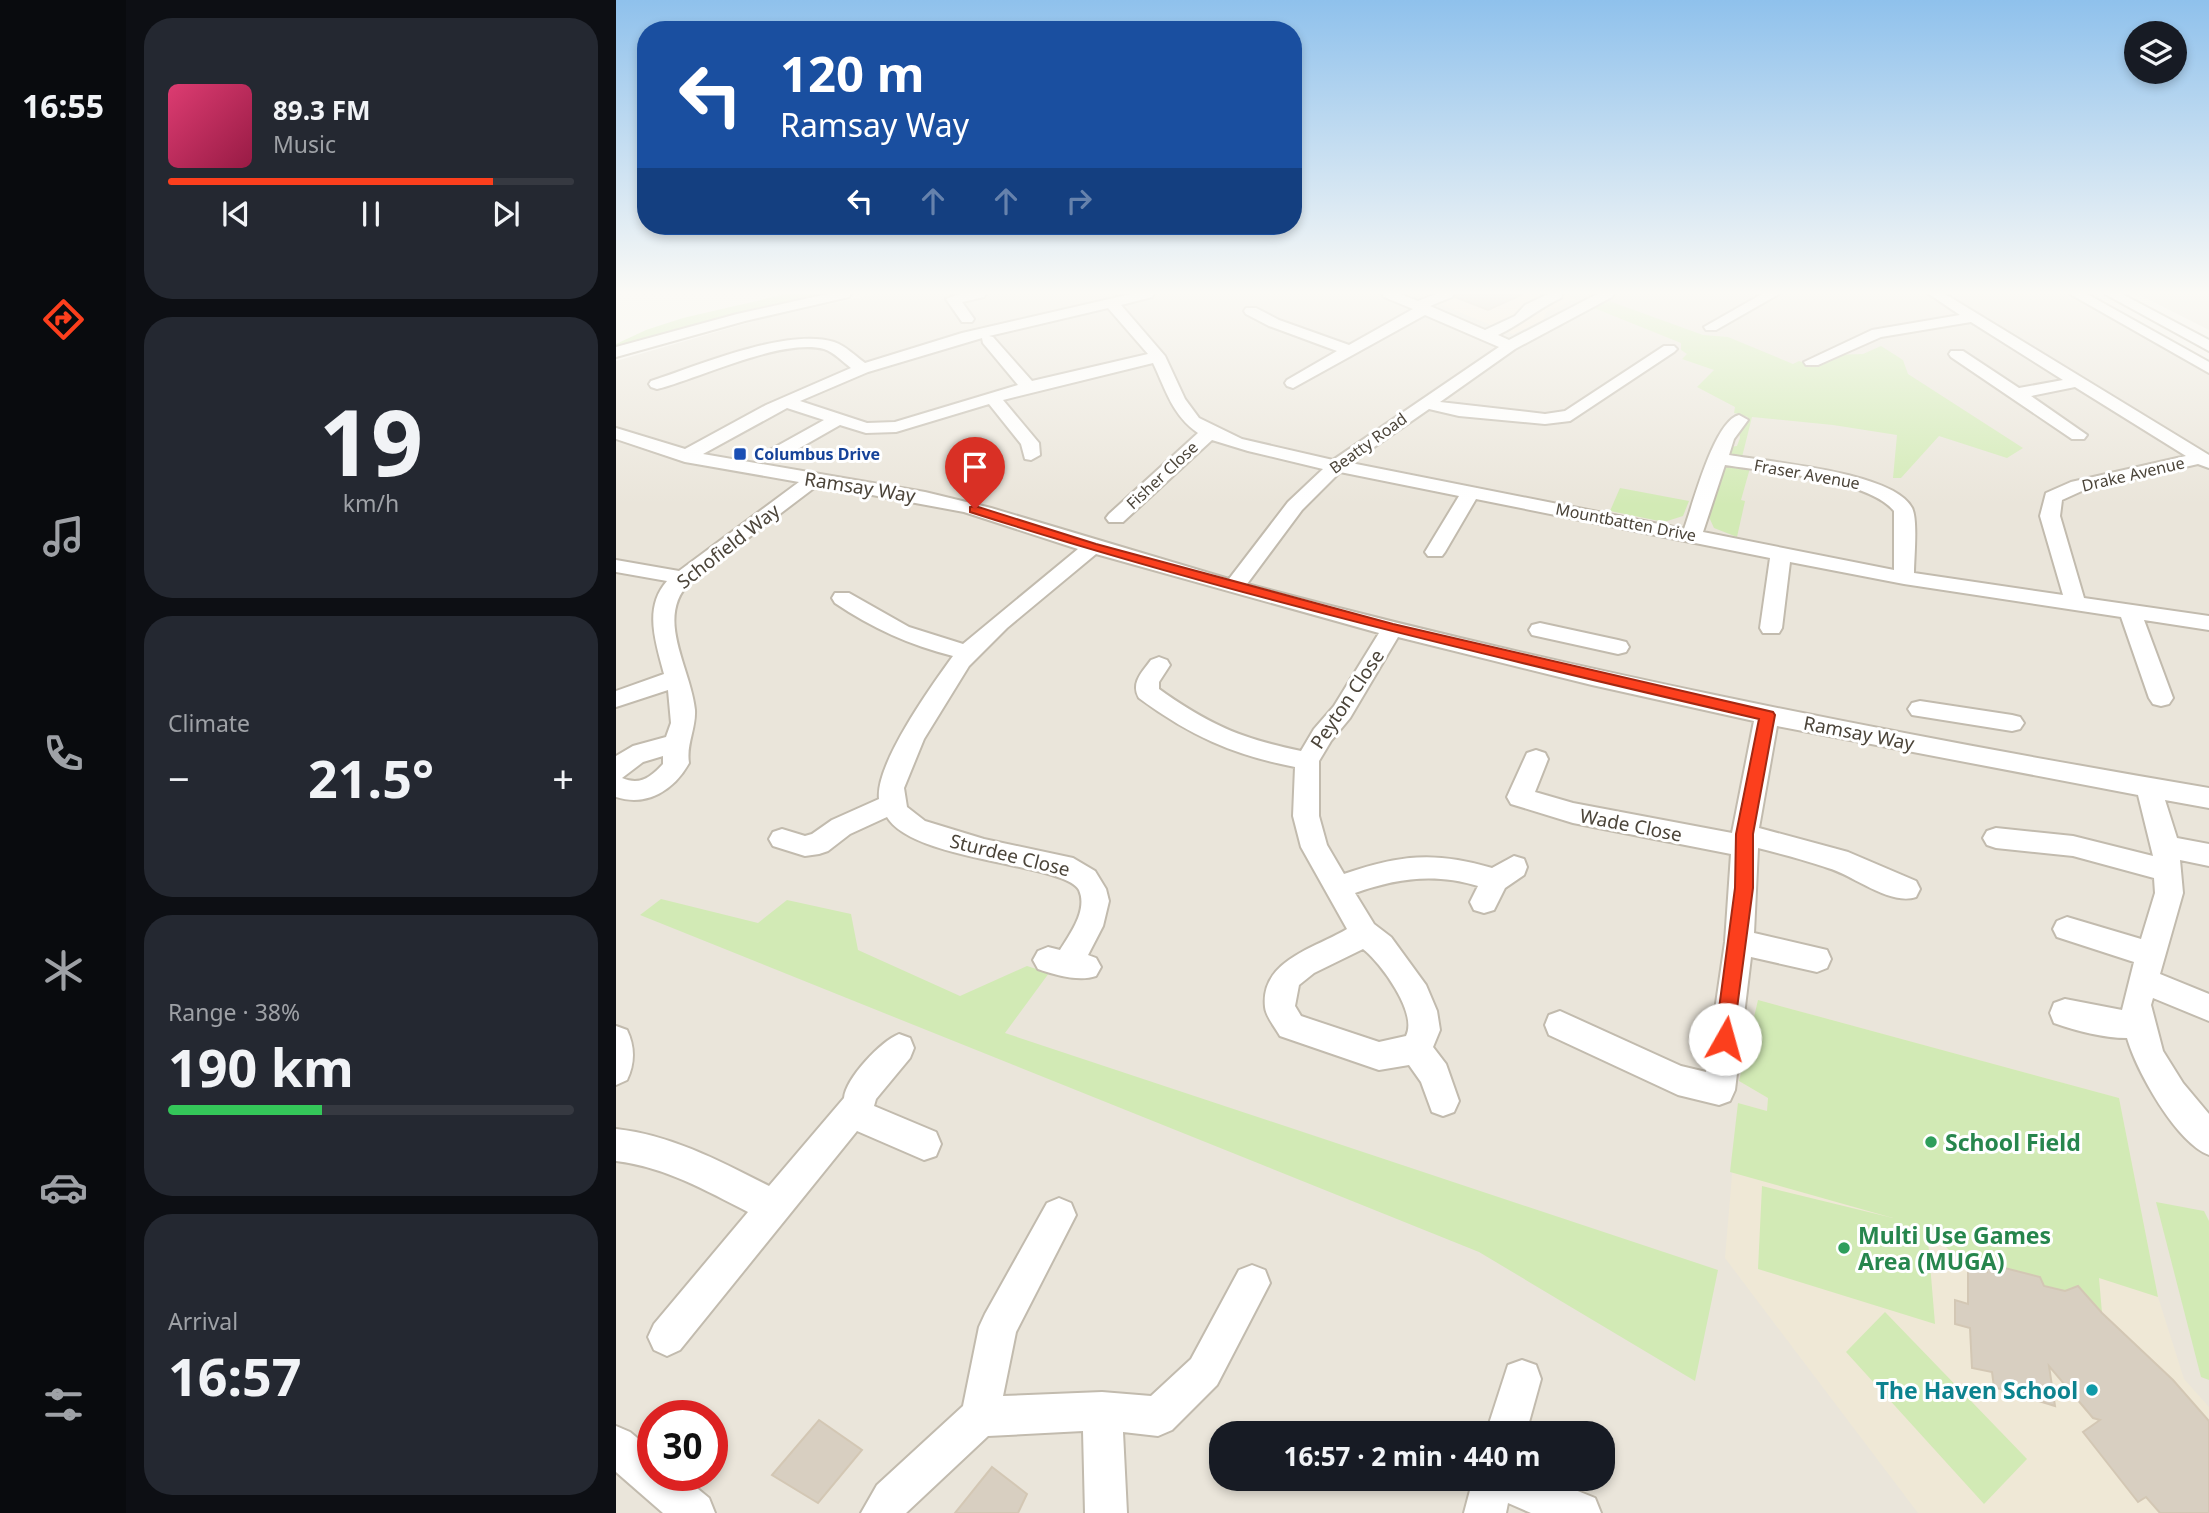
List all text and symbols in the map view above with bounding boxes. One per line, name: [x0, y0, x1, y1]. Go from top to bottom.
map controls: [2124, 21, 2187, 84]
button: layers: [2124, 21, 2187, 84]
text: 120 m: [780, 40, 925, 106]
icon: left: [665, 49, 756, 140]
text: 16:55: [22, 84, 104, 127]
text: 89.3 FM: [273, 92, 370, 128]
text: Ramsay Way: [780, 103, 969, 146]
text: Music: [273, 128, 336, 160]
icon: left: [841, 182, 879, 220]
icon: ahead: [914, 182, 952, 220]
icon: ahead: [987, 182, 1025, 220]
icon: right: [1060, 182, 1098, 220]
icon: previous: [217, 195, 255, 233]
icon: pause: [352, 195, 390, 233]
icon: next: [487, 195, 525, 233]
icon: directions: [39, 295, 88, 344]
text: 19: [319, 379, 423, 503]
street label: Beatty Road: [1325, 407, 1411, 479]
street label: Fisher Close: [1121, 436, 1203, 514]
pin: [945, 437, 1005, 509]
place label: Columbus Drive: [754, 443, 880, 465]
marker: Columbus Drive: [732, 446, 748, 462]
icon: arrive: [956, 448, 994, 486]
street label: Drake Avenue: [2079, 451, 2187, 497]
street label: Fraser Avenue: [1752, 454, 1862, 494]
street label: Ramsay Way: [803, 465, 918, 509]
text: km/h: [343, 487, 399, 519]
street label: Schofield Way: [671, 497, 785, 594]
street label: Mountbatten Drive: [1554, 498, 1698, 546]
icon: music: [39, 512, 88, 561]
street label: Peyton Close: [1304, 644, 1390, 754]
text: Climate: [168, 707, 250, 739]
street label: Ramsay Way: [1801, 710, 1917, 757]
icon: phone: [39, 729, 88, 778]
text: 21.5°: [308, 742, 434, 813]
text: −: [168, 752, 190, 804]
text: +: [552, 752, 574, 804]
street label: Wade Close: [1578, 802, 1684, 848]
street label: Sturdee Close: [947, 828, 1073, 882]
icon: climate: [39, 946, 88, 995]
text: Range · 38%: [168, 996, 300, 1028]
position arrow: [1688, 1002, 1762, 1076]
text: 190 km: [168, 1031, 354, 1102]
place label: School Field: [1945, 1126, 2081, 1158]
marker: School Field: [1923, 1134, 1939, 1150]
icon: car: [39, 1163, 88, 1212]
place label: Multi Use Games Area (MUGA): [1858, 1219, 2051, 1277]
marker: Multi Use Games Area (MUGA): [1836, 1240, 1852, 1256]
text: Arrival: [168, 1305, 238, 1337]
text: 16:57: [168, 1340, 302, 1411]
place label: The Haven School: [1876, 1374, 2078, 1406]
icon: filters: [39, 1380, 88, 1429]
marker: The Haven School: [2084, 1382, 2100, 1398]
speed limit sign: 30: [637, 1400, 728, 1491]
text: 16:57 · 2 min · 440 m: [1284, 1438, 1540, 1474]

